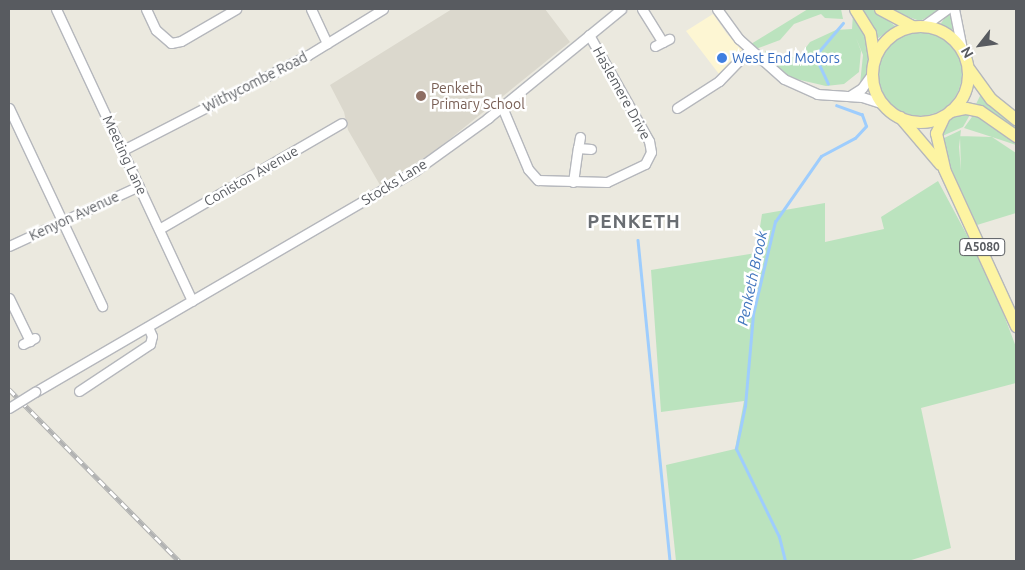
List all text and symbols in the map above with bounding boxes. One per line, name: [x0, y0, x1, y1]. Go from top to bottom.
north arrow: [955, 20, 1005, 70]
street label: Haslemere Drive: [590, 44, 654, 142]
text: N: [957, 44, 977, 61]
street label: Withycombe Road: [200, 48, 310, 116]
place label: West End Motors: [732, 50, 840, 66]
marker: West End Motors: [716, 52, 728, 64]
place label: Penketh Primary School: [431, 80, 525, 112]
marker: Penketh Primary School: [415, 90, 427, 102]
street label: Meeting Lane: [99, 113, 151, 197]
street label: Coniston Avenue: [201, 142, 301, 210]
street label: Stocks Lane: [358, 155, 430, 209]
street label: Kenyon Avenue: [26, 188, 122, 244]
district label: PENKETH: [586, 211, 682, 233]
water label: Penketh Brook: [733, 229, 771, 327]
road number: A5080: [958, 238, 1006, 256]

